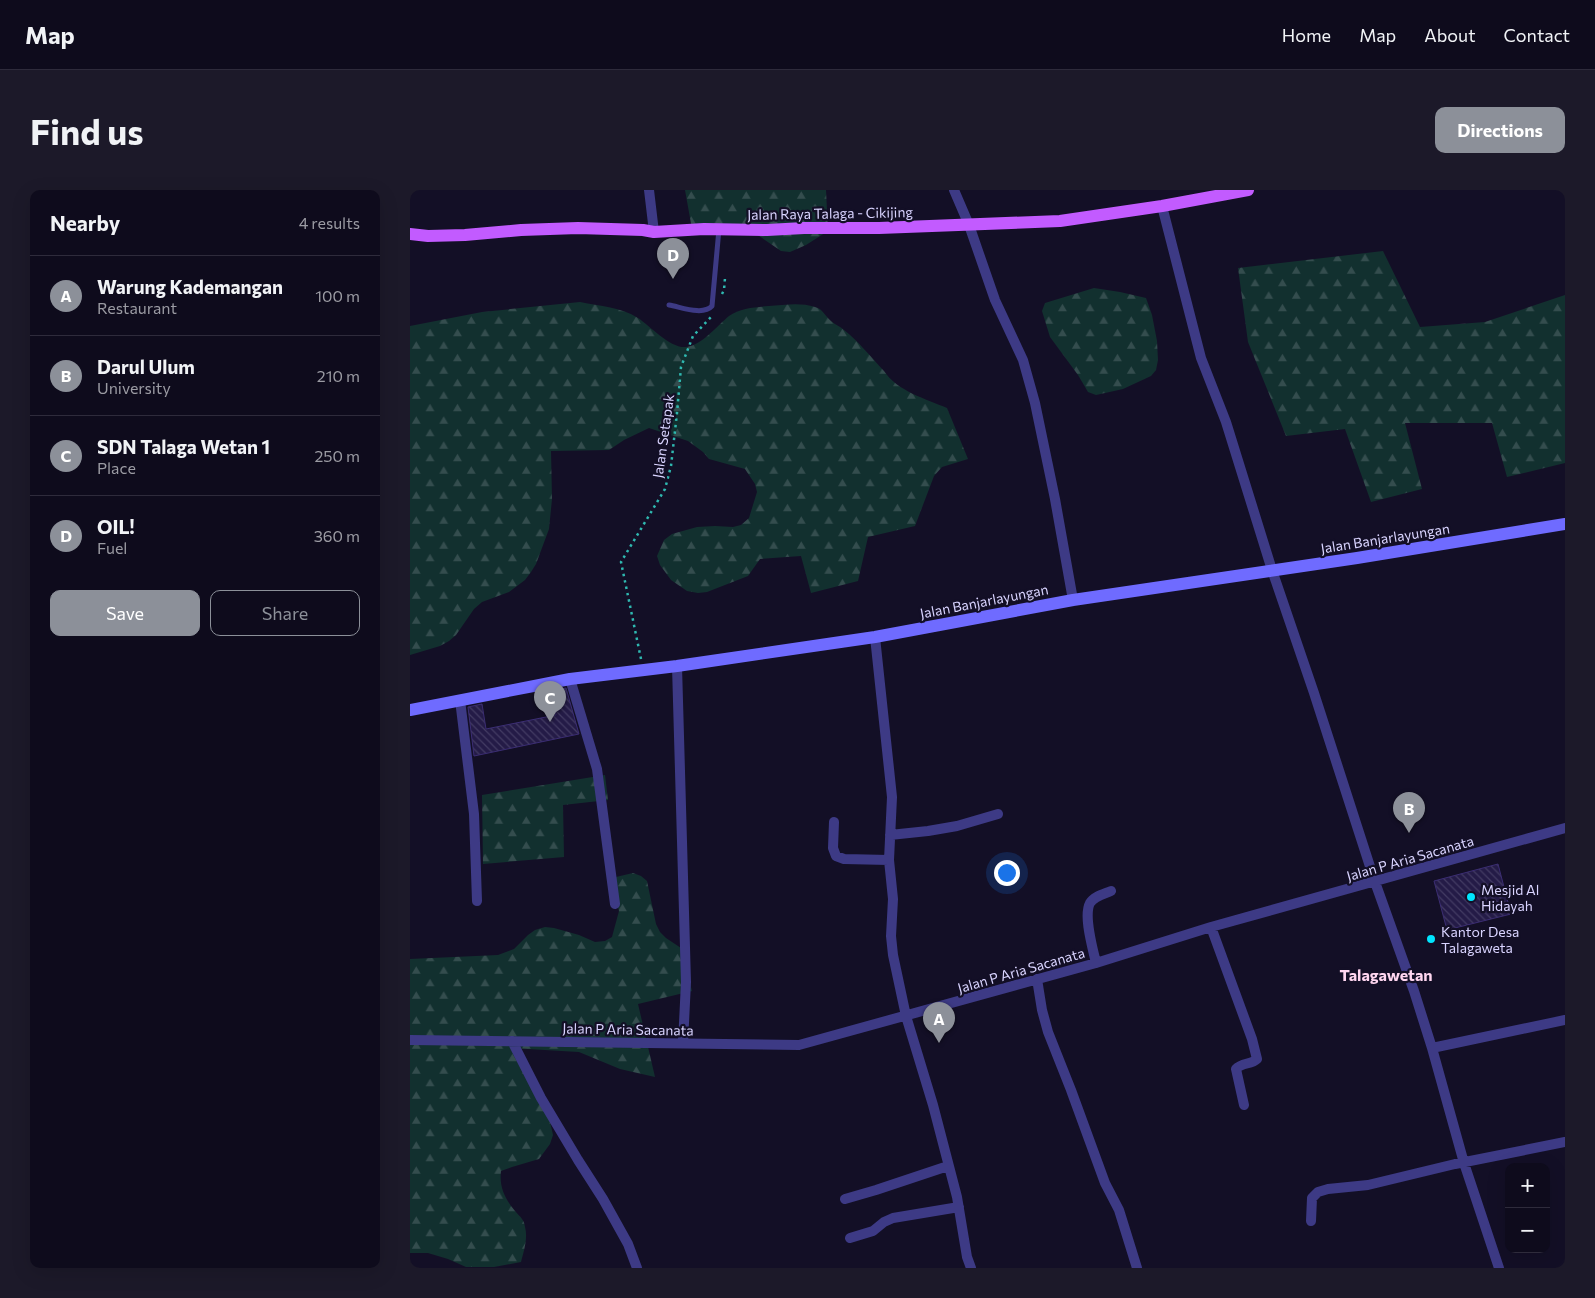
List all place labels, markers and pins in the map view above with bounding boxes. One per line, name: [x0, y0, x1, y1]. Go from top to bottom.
pin: D: [657, 238, 689, 279]
pin: C: [534, 681, 566, 722]
pin: B: [1393, 792, 1425, 833]
place label: Mesjid Al Hidayah: [1481, 881, 1539, 914]
marker: Mesjid Al Hidayah: [1465, 891, 1477, 903]
place label: Kantor Desa Talagaweta: [1441, 923, 1519, 956]
marker: Kantor Desa Talagaweta: [1425, 933, 1437, 945]
pin: A: [923, 1002, 955, 1043]

